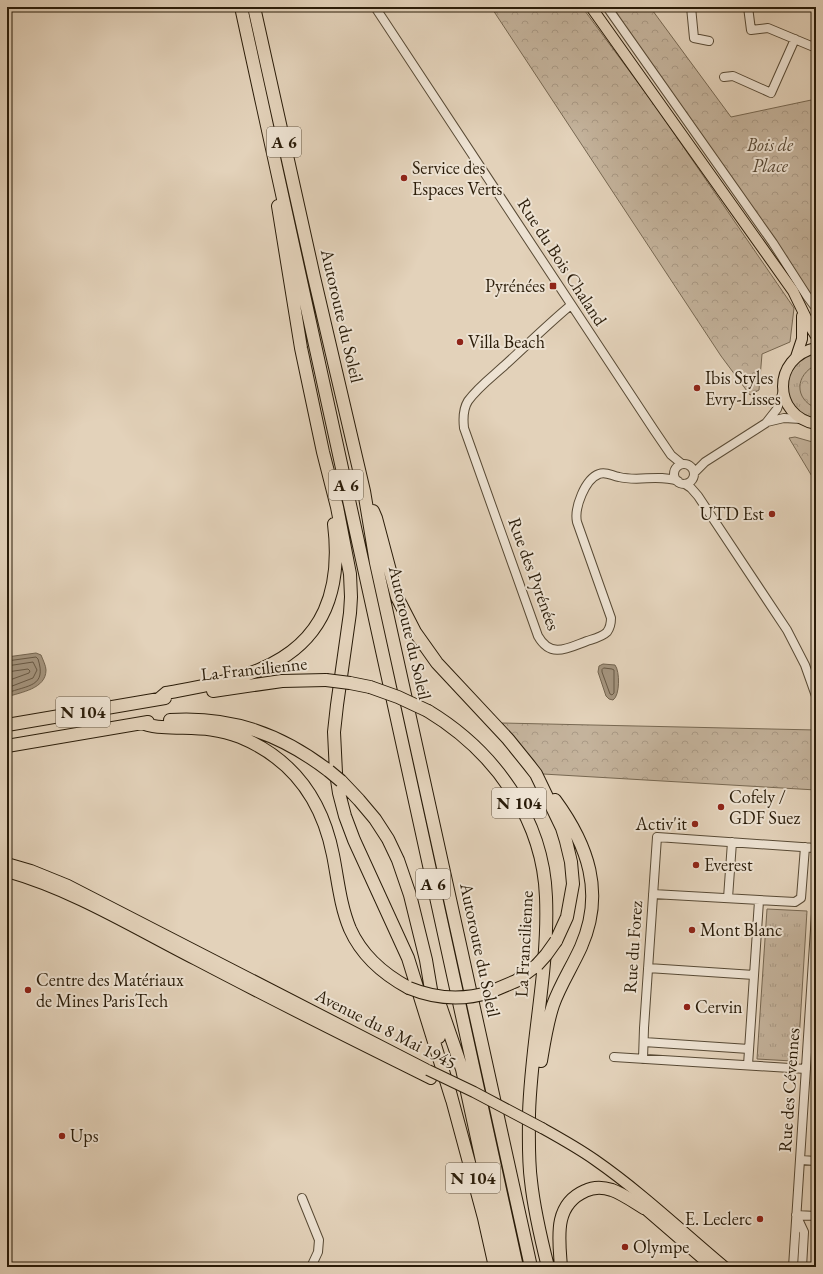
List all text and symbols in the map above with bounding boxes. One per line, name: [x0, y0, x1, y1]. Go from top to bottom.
road number: A 6: [267, 127, 301, 157]
park label: Bois de Place: [746, 133, 794, 177]
place label: Service des Espaces Verts: [412, 156, 503, 200]
marker: Service des Espaces Verts: [399, 173, 409, 183]
street label: Rue du Bois Chaland: [513, 193, 613, 331]
street label: Autoroute du Soleil: [316, 246, 369, 385]
place label: Pyrénées: [485, 274, 545, 297]
marker: Pyrénées: [548, 281, 558, 291]
place label: Villa Beach: [468, 330, 545, 353]
marker: Villa Beach: [455, 337, 465, 347]
place label: Ibis Styles Evry-Lisses: [705, 366, 781, 410]
marker: Ibis Styles Evry-Lisses: [692, 383, 702, 393]
road number: A 6: [329, 470, 363, 500]
place label: UTD Est: [700, 502, 764, 525]
marker: UTD Est: [767, 509, 777, 519]
street label: Rue des Pyrénées: [503, 514, 566, 634]
street label: Autoroute du Soleil: [384, 563, 437, 702]
street label: La Francilienne: [200, 651, 308, 686]
road number: N 104: [56, 697, 110, 727]
place label: Cofely / GDF Suez: [729, 785, 800, 829]
road number: N 104: [492, 788, 546, 818]
marker: Cofely / GDF Suez: [716, 802, 726, 812]
place label: Activ'it: [635, 812, 687, 835]
marker: Activ'it: [690, 819, 700, 829]
place label: Everest: [704, 853, 753, 876]
marker: Everest: [691, 860, 701, 870]
road number: A 6: [416, 869, 450, 899]
street label: Autoroute du Soleil: [455, 880, 506, 1019]
street label: La Francilienne: [509, 890, 538, 998]
street label: Rue du Forez: [618, 900, 647, 994]
place label: Mont Blanc: [700, 918, 782, 941]
marker: Mont Blanc: [687, 925, 697, 935]
place label: Centre des Matériaux de Mines ParisTech: [36, 968, 184, 1012]
street label: Avenue du 8 Mai 1945: [311, 983, 461, 1074]
marker: Centre des Matériaux de Mines ParisTech: [23, 985, 33, 995]
place label: Cervin: [695, 995, 743, 1018]
marker: Cervin: [682, 1002, 692, 1012]
street label: Rue des Cévennes: [773, 1027, 804, 1153]
place label: Ups: [70, 1124, 99, 1147]
marker: Ups: [57, 1131, 67, 1141]
road number: N 104: [446, 1163, 500, 1193]
place label: E. Leclerc: [685, 1207, 752, 1230]
marker: E. Leclerc: [755, 1214, 765, 1224]
place label: Olympe: [633, 1235, 689, 1258]
marker: Olympe: [620, 1242, 630, 1252]

